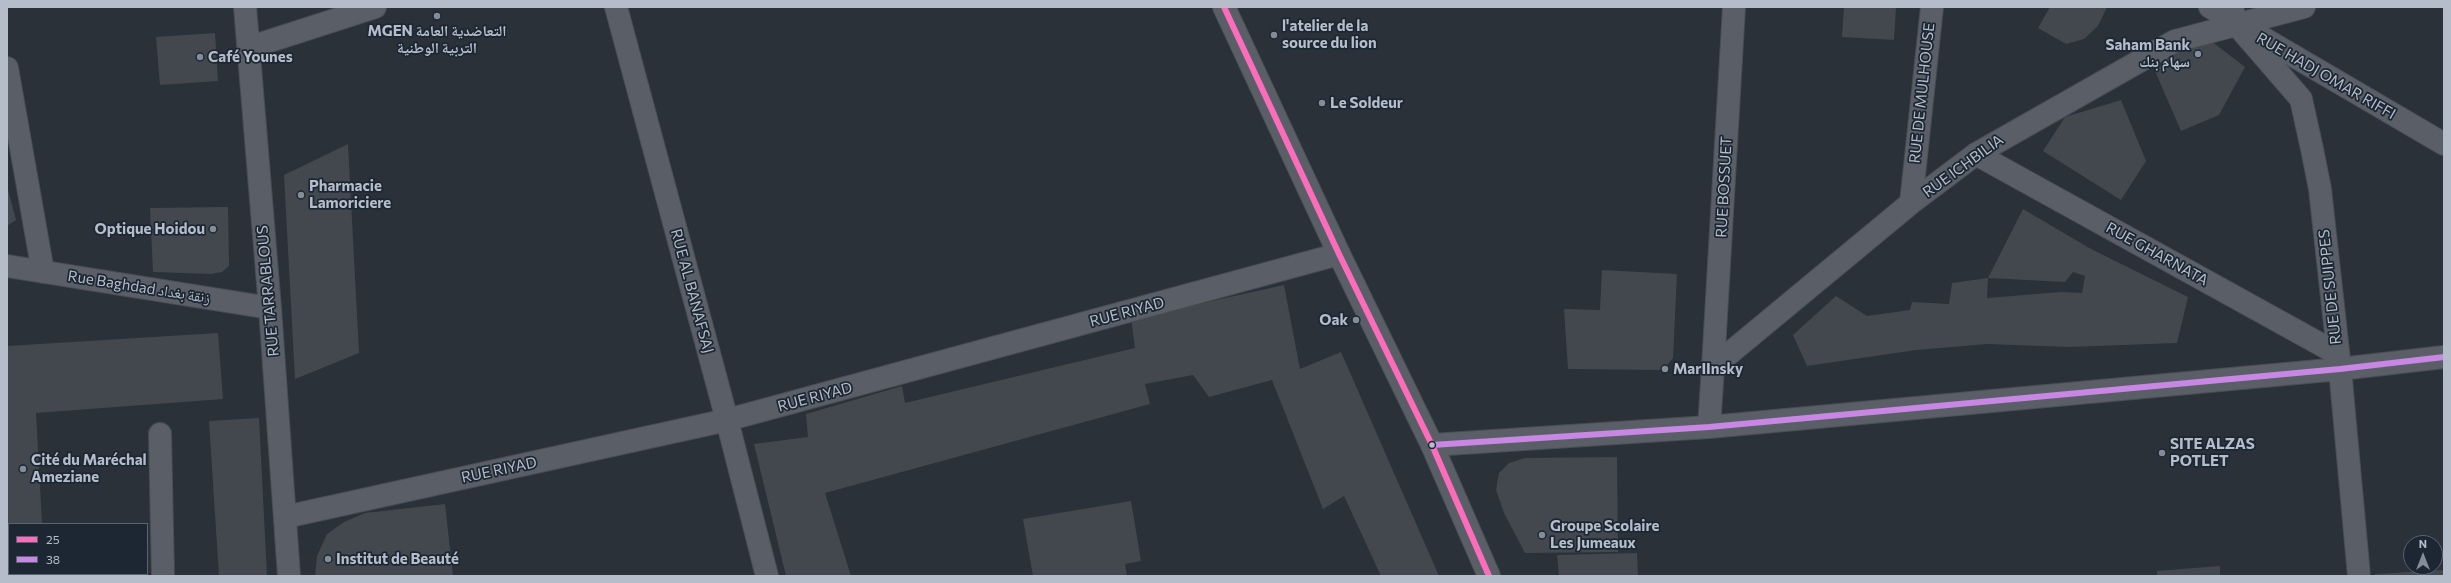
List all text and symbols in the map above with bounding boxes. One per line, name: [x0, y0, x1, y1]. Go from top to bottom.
marker: MGEN التعاضدية العامة التربية الوطنية: [432, 11, 442, 21]
place label: l'atelier de la source du lion: [1282, 17, 1377, 52]
place label: MGEN التعاضدية العامة التربية الوطنية: [368, 22, 506, 57]
street label: RUE DE MULHOUSE: [1906, 22, 1938, 164]
street label: RUE HADJ OMAR RIFFI: [2253, 29, 2399, 123]
marker: l'atelier de la source du lion: [1269, 30, 1279, 40]
place label: Saham Bank سهام بنك: [2105, 36, 2190, 71]
place label: Café Younes: [208, 48, 293, 66]
marker: Saham Bank سهام بنك: [2193, 49, 2203, 59]
marker: Café Younes: [195, 52, 205, 62]
place label: Le Soldeur: [1330, 94, 1403, 112]
marker: Le Soldeur: [1317, 98, 1327, 108]
street label: RUE ICHBILIA: [1919, 131, 2007, 201]
street label: RUE BOSSUET: [1712, 136, 1736, 238]
place label: Pharmacie Lamoriciere: [309, 177, 391, 212]
marker: Pharmacie Lamoriciere: [296, 190, 306, 200]
street label: RUE GHARNATA: [2103, 218, 2211, 290]
place label: Optique Hoidou: [95, 220, 205, 238]
marker: Optique Hoidou: [208, 224, 218, 234]
street label: RUE TARRABLOUS: [253, 225, 283, 357]
street label: RUE AL BANAFSAJ: [667, 227, 717, 355]
street label: RUE DE SUIPPES: [2315, 228, 2345, 346]
street label: Rue Baghdad زنقة بغداد: [66, 267, 212, 307]
street label: RUE RIYAD: [1088, 293, 1166, 331]
place label: Oak: [1319, 311, 1348, 329]
marker: Oak: [1351, 315, 1361, 325]
place label: MarIInsky: [1673, 360, 1743, 378]
marker: MarIInsky: [1660, 364, 1670, 374]
street label: RUE RIYAD: [776, 378, 854, 416]
place label: SITE ALZAS POTLET: [2170, 435, 2255, 470]
unlabelled marker: [1427, 440, 1437, 450]
marker: SITE ALZAS POTLET: [2157, 448, 2167, 458]
place label: Cité du Maréchal Ameziane: [31, 451, 147, 486]
street label: RUE RIYAD: [460, 453, 538, 487]
marker: Cité du Maréchal Ameziane: [18, 464, 28, 474]
place label: Groupe Scolaire Les Jumeaux: [1550, 517, 1659, 552]
legend: [8, 523, 148, 575]
marker: Groupe Scolaire Les Jumeaux: [1537, 530, 1547, 540]
text: 25: [46, 532, 60, 546]
north arrow: [2403, 535, 2443, 575]
text: N: [2419, 537, 2427, 550]
place label: Institut de Beauté: [336, 550, 459, 568]
text: 38: [46, 552, 60, 566]
marker: Institut de Beauté: [323, 554, 333, 564]

